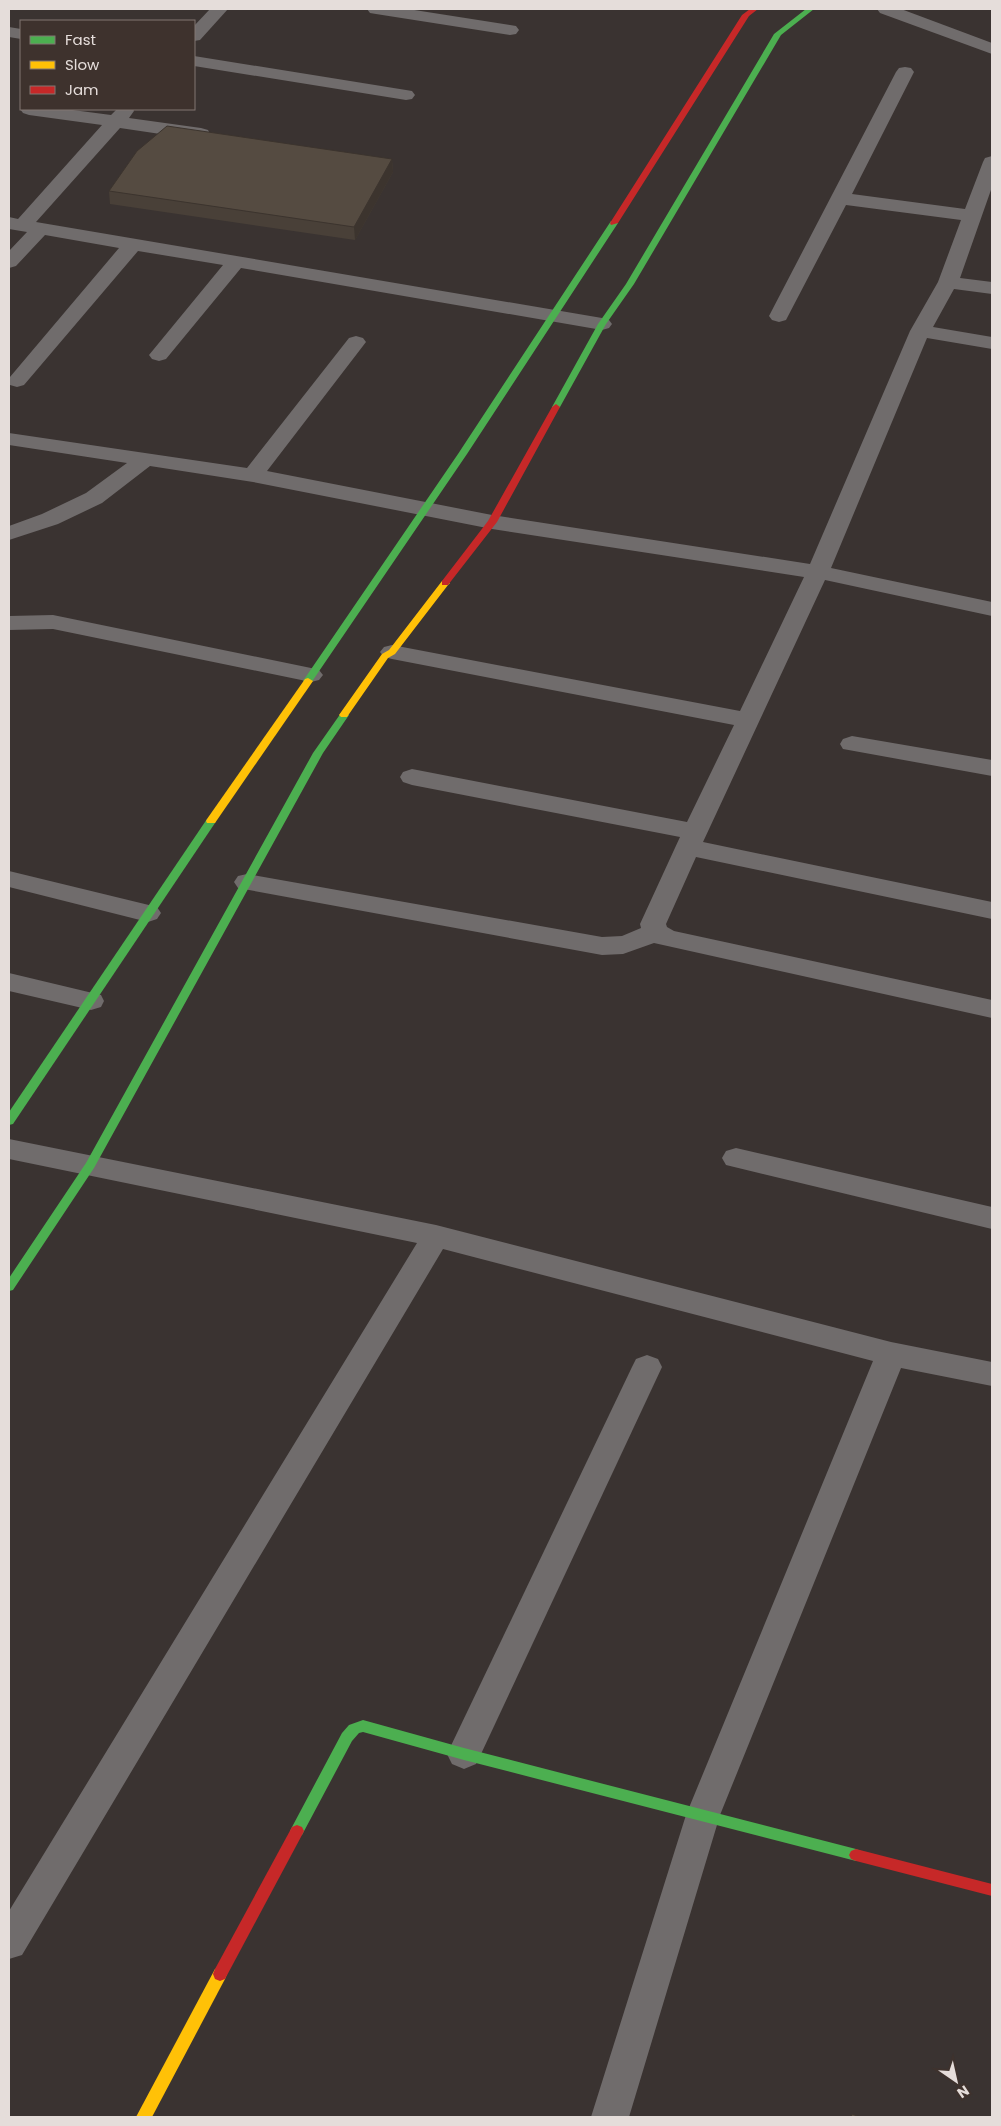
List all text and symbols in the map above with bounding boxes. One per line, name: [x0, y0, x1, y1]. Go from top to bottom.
legend: [20, 20, 195, 110]
text: Fast: [65, 29, 96, 50]
text: Slow: [65, 54, 100, 75]
text: Jam: [65, 79, 99, 100]
north arrow: [931, 2056, 981, 2106]
text: N: [953, 2081, 973, 2103]

